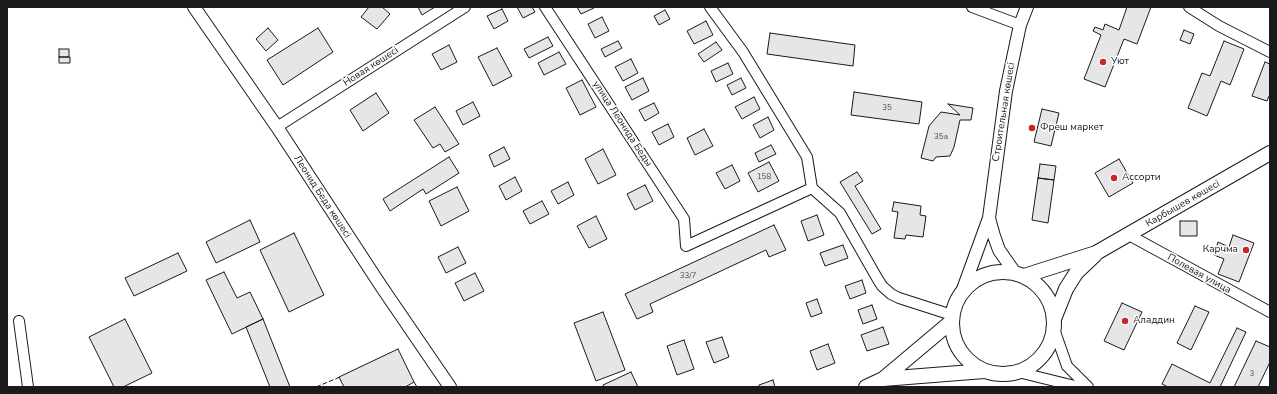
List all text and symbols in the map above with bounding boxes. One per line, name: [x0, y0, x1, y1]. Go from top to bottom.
street label: Новая көшесі: [341, 45, 401, 89]
place label: Уют: [1111, 56, 1129, 68]
marker: Уют: [1098, 57, 1108, 67]
street label: Строительная көшесі: [990, 62, 1018, 162]
street label: улица Леонида Беды: [590, 79, 654, 169]
house number: 35: [882, 103, 892, 113]
place label: Фреш маркет: [1040, 122, 1103, 134]
marker: Фреш маркет: [1027, 123, 1037, 133]
house number: 35а: [934, 132, 948, 142]
street label: Леонид Беда көшесі: [291, 153, 353, 241]
house number: 158: [757, 172, 771, 182]
place label: Ассорти: [1122, 172, 1161, 184]
marker: Ассорти: [1109, 173, 1119, 183]
street label: Карбышев көшесі: [1144, 178, 1222, 230]
place label: Карчма: [1203, 244, 1238, 256]
marker: Карчма: [1241, 245, 1251, 255]
street label: Полевая улица: [1165, 252, 1233, 296]
house number: 33/7: [680, 271, 696, 281]
place label: Аладдин: [1133, 315, 1175, 327]
marker: Аладдин: [1120, 316, 1130, 326]
house number: 3: [1250, 369, 1254, 379]

